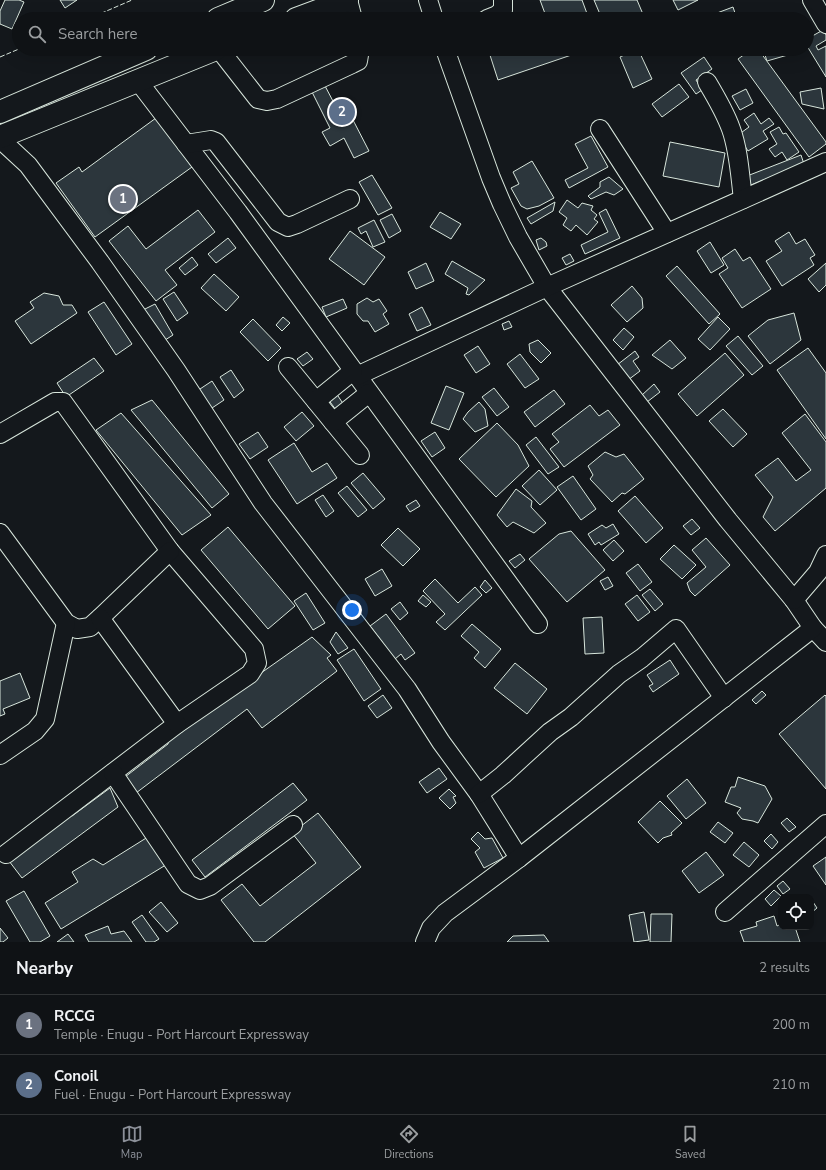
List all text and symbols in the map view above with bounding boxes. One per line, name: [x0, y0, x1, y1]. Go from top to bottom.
search box: [12, 12, 814, 56]
icon: search: [26, 23, 48, 45]
text: Search here: [58, 24, 138, 44]
pin: 2: [329, 97, 355, 127]
pin: 1: [110, 184, 136, 214]
your location: [342, 600, 362, 620]
map controls: [778, 894, 814, 930]
button: locate: [778, 894, 814, 930]
text: Nearby: [16, 957, 73, 980]
text: 2 results: [759, 959, 810, 977]
text: RCCG: [54, 1006, 95, 1026]
text: 1: [25, 1016, 33, 1034]
text: 200 m: [772, 1016, 810, 1034]
text: Temple · Enugu - Port Harcourt Expressway: [54, 1026, 309, 1044]
text: Conoil: [54, 1066, 98, 1086]
text: 2: [25, 1076, 33, 1094]
text: 210 m: [772, 1076, 810, 1094]
text: Fuel · Enugu - Port Harcourt Expressway: [54, 1086, 291, 1104]
tab: Map: [121, 1123, 143, 1162]
tab: Directions: [384, 1123, 434, 1162]
tab: Saved: [675, 1123, 705, 1162]

